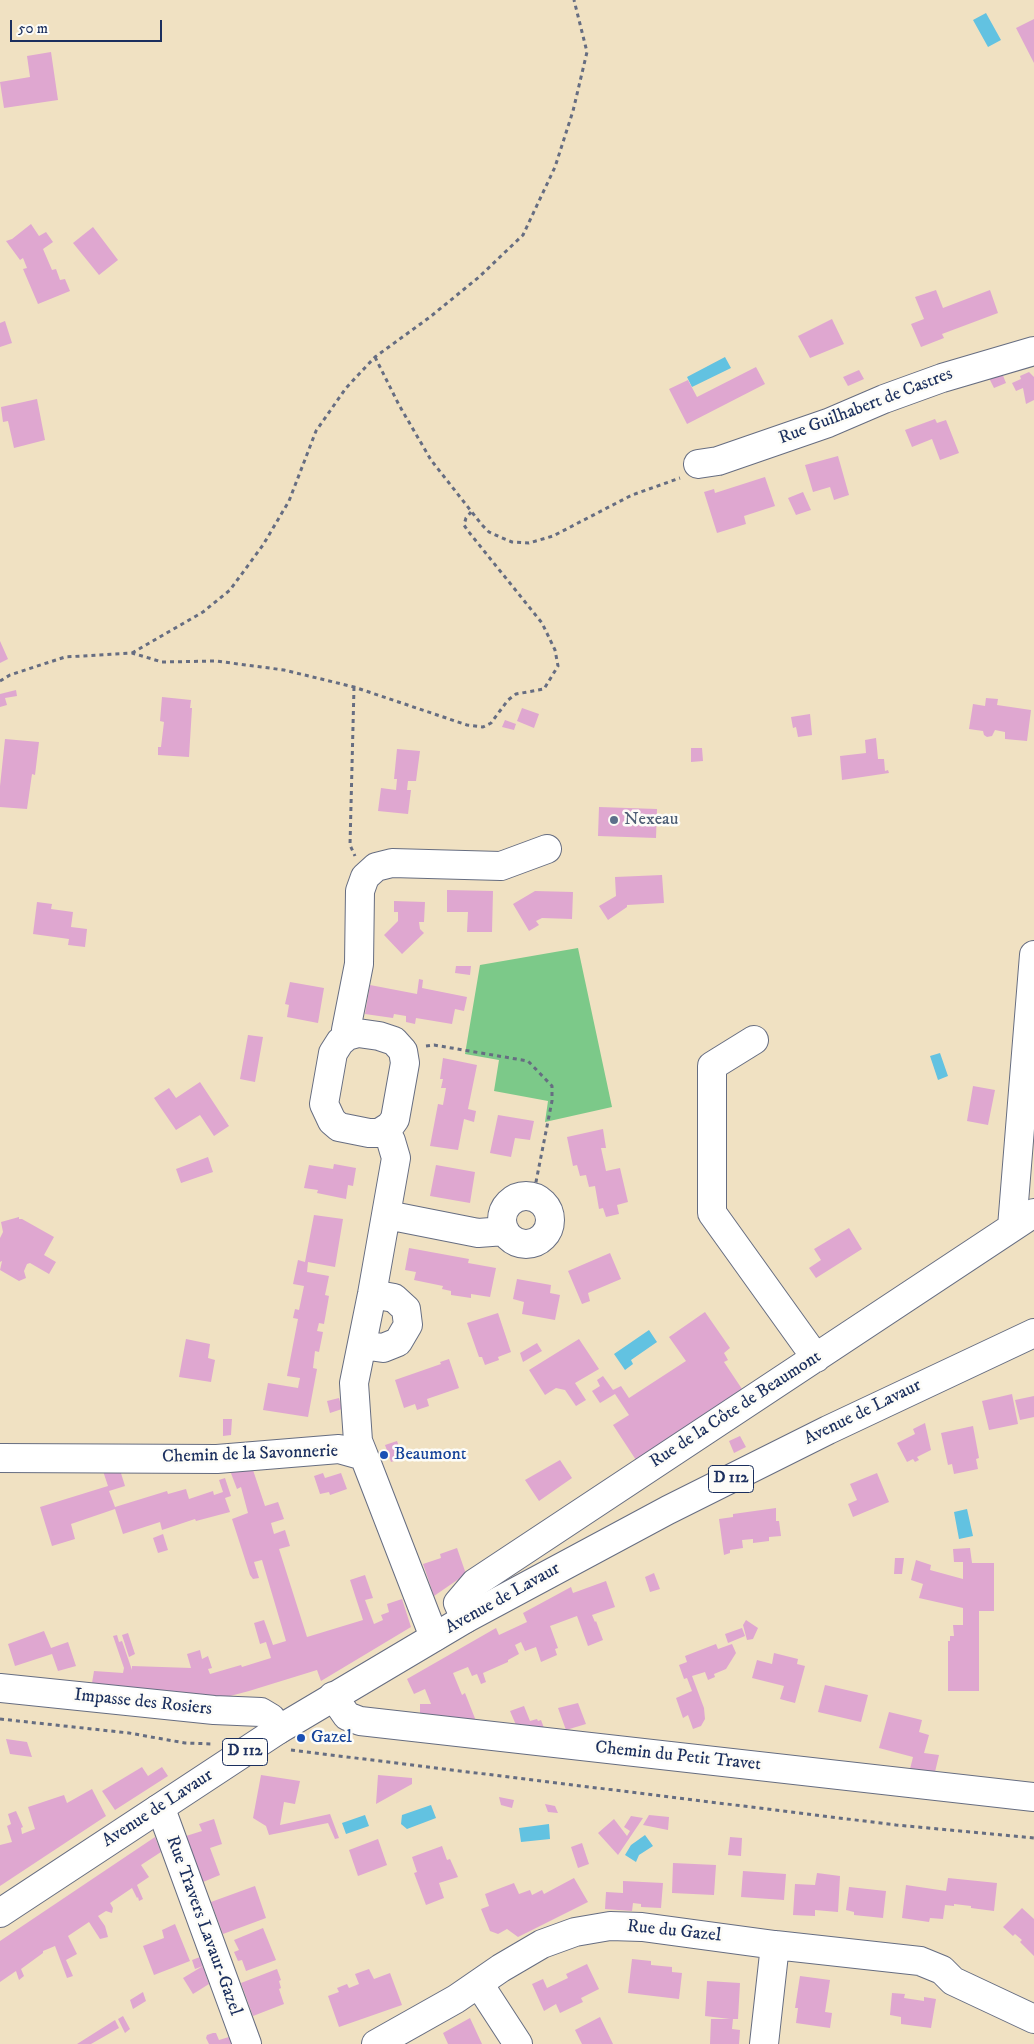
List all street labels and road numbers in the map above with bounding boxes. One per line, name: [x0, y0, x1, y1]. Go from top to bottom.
street label: Rue Guilhabert de Castres: [776, 364, 956, 450]
street label: Rue de la Côte de Beaumont: [646, 1347, 826, 1473]
street label: Avenue de Lavaur: [801, 1375, 925, 1451]
street label: Chemin de la Savonnerie: [162, 1441, 338, 1469]
road number: D 112: [708, 1466, 754, 1492]
street label: Avenue de Lavaur: [442, 1559, 564, 1639]
street label: Impasse des Rosiers: [73, 1685, 213, 1721]
road number: D 112: [222, 1738, 268, 1765]
street label: Chemin du Petit Travet: [594, 1738, 762, 1776]
street label: Avenue de Lavaur: [99, 1765, 217, 1853]
street label: Rue Travers Lavaur-Gazel: [160, 1833, 246, 2019]
street label: Rue du Gazel: [626, 1916, 722, 1948]

